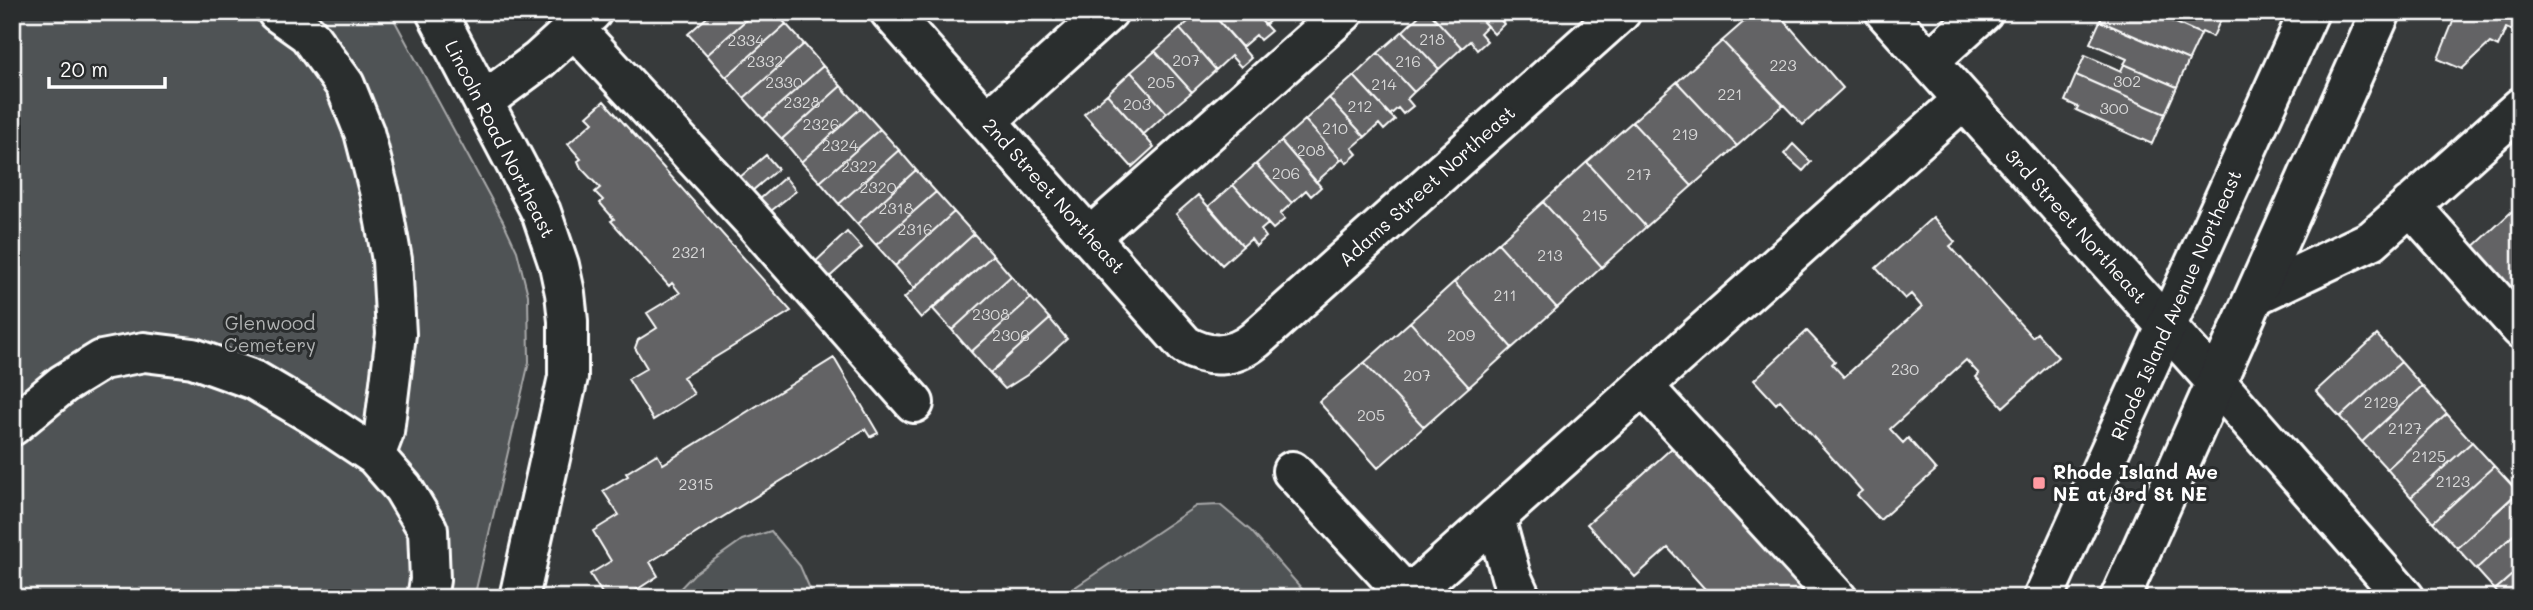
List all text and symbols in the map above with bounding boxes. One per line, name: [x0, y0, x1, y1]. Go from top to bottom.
house number: 218: [1419, 28, 1445, 49]
house number: 2334: [727, 29, 765, 50]
street label: Lincoln Road Northeast: [440, 36, 561, 242]
scale bar: [49, 46, 164, 90]
house number: 207: [1172, 49, 1200, 70]
house number: 2332: [747, 50, 783, 71]
house number: 216: [1395, 50, 1421, 71]
house number: 223: [1769, 54, 1797, 75]
text: 20 m: [60, 55, 108, 82]
house number: 302: [2113, 70, 2141, 91]
house number: 2330: [765, 71, 803, 92]
house number: 205: [1147, 71, 1175, 92]
house number: 214: [1371, 73, 1397, 94]
house number: 221: [1718, 83, 1742, 104]
house number: 2328: [784, 91, 821, 112]
house number: 203: [1123, 93, 1151, 114]
house number: 212: [1348, 95, 1372, 116]
house number: 300: [2099, 97, 2129, 118]
street label: Adams Street Northeast: [1333, 100, 1520, 272]
house number: 2326: [803, 113, 839, 134]
street label: 2nd Street Northeast: [978, 113, 1131, 279]
house number: 210: [1322, 117, 1348, 138]
house number: 219: [1672, 123, 1698, 144]
house number: 2324: [822, 134, 859, 155]
house number: 208: [1297, 139, 1326, 160]
street label: 3rd Street Northeast: [2000, 143, 2153, 309]
house number: 2322: [841, 155, 877, 176]
house number: 206: [1272, 162, 1300, 183]
house number: 217: [1627, 163, 1652, 184]
street label: Rhode Island Avenue Northeast: [2104, 166, 2247, 444]
house number: 2320: [859, 176, 897, 197]
house number: 2318: [878, 197, 914, 218]
house number: 215: [1582, 204, 1608, 225]
house number: 2316: [897, 218, 933, 239]
house number: 2321: [672, 241, 706, 262]
house number: 213: [1537, 244, 1563, 265]
house number: 211: [1493, 284, 1517, 305]
house number: 2308: [972, 303, 1010, 324]
park label: Glenwood Cemetery: [224, 310, 316, 357]
house number: 2306: [992, 324, 1030, 345]
house number: 209: [1447, 324, 1475, 345]
house number: 230: [1891, 358, 1919, 379]
house number: 207: [1403, 364, 1431, 385]
house number: 2129: [2364, 391, 2398, 412]
house number: 205: [1357, 404, 1385, 425]
house number: 2127: [2388, 417, 2422, 438]
house number: 2125: [2412, 445, 2446, 466]
place label: Rhode Island Ave NE at 3rd St NE: [2053, 459, 2218, 506]
house number: 2123: [2436, 470, 2470, 491]
house number: 2315: [679, 473, 713, 494]
marker: Rhode Island Ave NE at 3rd St NE: [2031, 475, 2047, 491]

